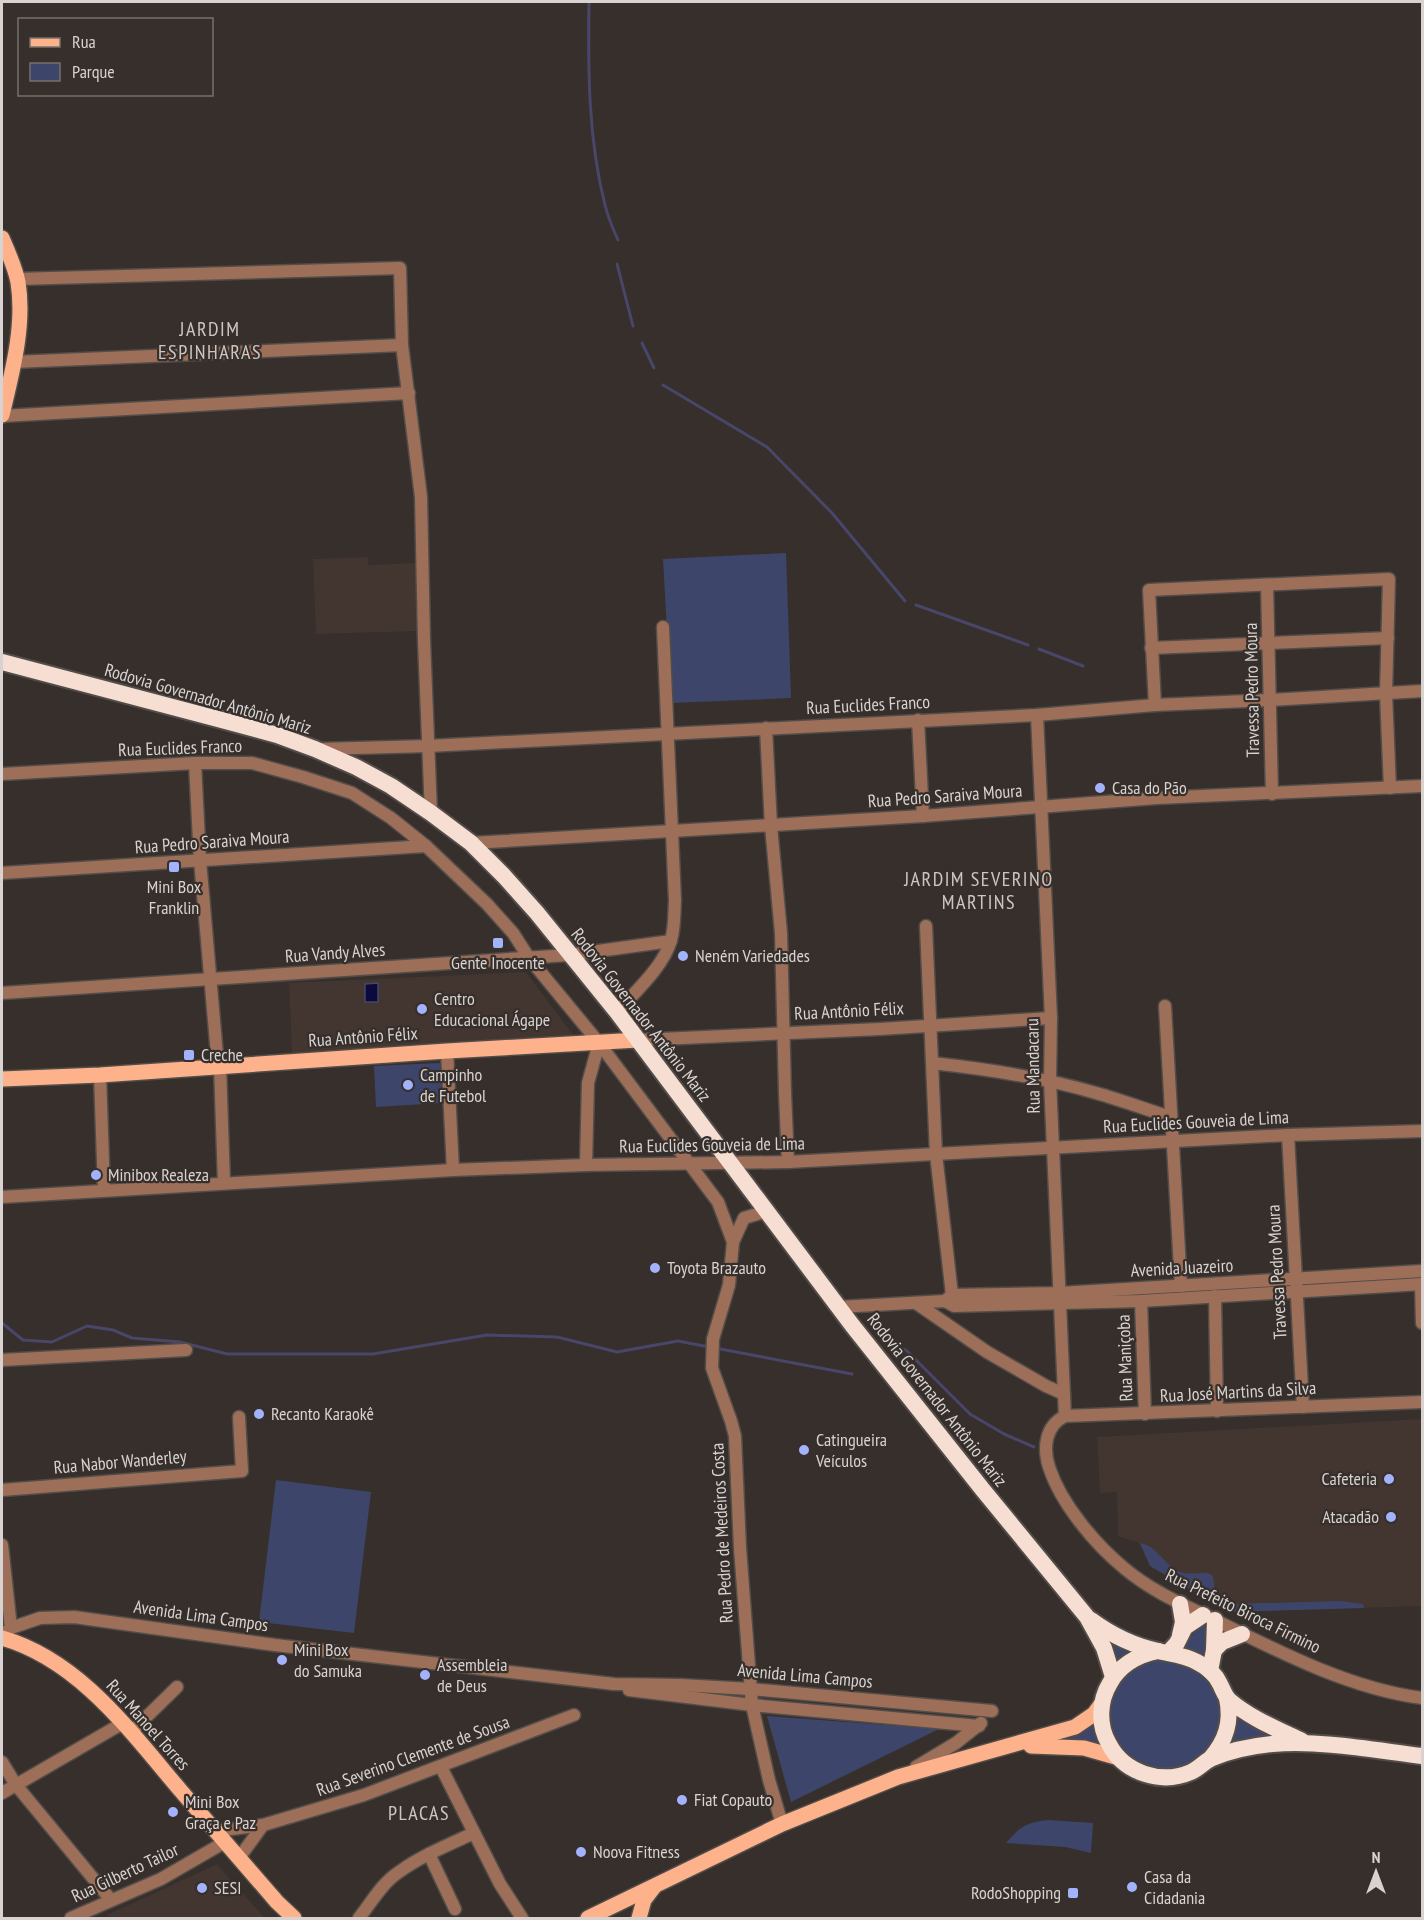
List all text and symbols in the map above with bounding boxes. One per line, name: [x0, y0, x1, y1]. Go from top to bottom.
legend: [18, 18, 213, 96]
text: Rua: [72, 30, 96, 53]
text: Parque: [72, 60, 115, 83]
district label: JARDIM ESPINHARAS: [158, 316, 262, 365]
street label: Travessa Pedro Moura: [1239, 622, 1264, 758]
street label: Rodovia Governador Antônio Mariz: [102, 658, 314, 739]
street label: Rua Euclides Franco: [805, 690, 931, 719]
street label: Rua Euclides Franco: [118, 734, 243, 761]
place label: Casa do Pão: [1112, 776, 1187, 799]
street label: Rua Pedro Saraiva Moura: [867, 779, 1023, 812]
marker: Casa do Pão: [1093, 781, 1107, 795]
street label: Rua Pedro Saraiva Moura: [134, 825, 290, 858]
marker: Mini Box Franklin: [167, 860, 181, 874]
district label: JARDIM SEVERINO MARTINS: [903, 866, 1054, 915]
place label: Mini Box Franklin: [147, 875, 202, 919]
street label: Rodovia Governador Antônio Mariz: [566, 923, 716, 1106]
marker: Gente Inocente: [491, 936, 505, 950]
street label: Rua Vandy Alves: [284, 938, 386, 967]
place label: Neném Variedades: [695, 944, 810, 967]
marker: Neném Variedades: [676, 949, 690, 963]
place label: Gente Inocente: [451, 951, 545, 974]
place label: Centro Educacional Ágape: [434, 987, 550, 1031]
street label: Rua Antônio Félix: [794, 996, 905, 1025]
marker: Centro Educacional Ágape: [415, 1002, 429, 1016]
street label: Rua Mandacaru: [1020, 1018, 1045, 1114]
street label: Rua Antônio Félix: [307, 1021, 419, 1052]
place label: Creche: [201, 1043, 243, 1066]
marker: Creche: [182, 1048, 196, 1062]
place label: Campinho de Futebol: [420, 1063, 487, 1107]
marker: Campinho de Futebol: [401, 1078, 415, 1092]
street label: Rua Euclides Gouveia de Lima: [1103, 1105, 1289, 1138]
street label: Rua Euclides Gouveia de Lima: [619, 1131, 805, 1158]
place label: Minibox Realeza: [108, 1163, 209, 1186]
marker: Minibox Realeza: [89, 1168, 103, 1182]
street label: Travessa Pedro Moura: [1261, 1204, 1292, 1340]
street label: Avenida Juazeiro: [1130, 1253, 1234, 1282]
place label: Toyota Brazauto: [667, 1256, 766, 1279]
marker: Toyota Brazauto: [648, 1261, 662, 1275]
street label: Rodovia Governador Antônio Mariz: [862, 1308, 1012, 1491]
street label: Rua Maniçoba: [1111, 1314, 1138, 1402]
street label: Rua José Martins da Silva: [1159, 1376, 1317, 1407]
place label: Recanto Karaokê: [271, 1402, 374, 1425]
marker: Recanto Karaokê: [252, 1407, 266, 1421]
place label: Catingueira Veículos: [815, 1428, 887, 1472]
street label: Rua Pedro de Medeiros Costa: [705, 1442, 738, 1624]
marker: Catingueira Veículos: [797, 1443, 811, 1457]
street label: Rua Nabor Wanderley: [53, 1444, 188, 1479]
place label: Cafeteria: [1322, 1467, 1377, 1490]
marker: Cafeteria: [1382, 1472, 1396, 1486]
place label: Atacadão: [1322, 1505, 1379, 1528]
marker: Atacadão: [1384, 1510, 1398, 1524]
street label: Rua Prefeito Biroca Firmino: [1162, 1563, 1325, 1658]
street label: Avenida Lima Campos: [132, 1595, 270, 1636]
place label: Mini Box do Samuka: [294, 1638, 362, 1682]
marker: Mini Box do Samuka: [275, 1653, 289, 1667]
place label: Assembleia de Deus: [437, 1653, 507, 1697]
street label: Avenida Lima Campos: [736, 1658, 874, 1693]
marker: Assembleia de Deus: [418, 1668, 432, 1682]
street label: Rua Manoel Torres: [102, 1675, 195, 1775]
street label: Rua Severino Clemente de Sousa: [313, 1710, 512, 1801]
place label: Fiat Copauto: [694, 1788, 772, 1811]
place label: Mini Box Graça e Paz: [185, 1790, 256, 1834]
marker: Fiat Copauto: [675, 1793, 689, 1807]
district label: PLACAS: [388, 1800, 450, 1826]
marker: Mini Box Graça e Paz: [166, 1805, 180, 1819]
street label: Rua Gilberto Tailor: [68, 1838, 182, 1907]
place label: Noova Fitness: [593, 1840, 680, 1863]
north arrow: [1346, 1842, 1406, 1902]
marker: Noova Fitness: [574, 1845, 588, 1859]
text: N: [1372, 1847, 1380, 1867]
place label: Casa da Cidadania: [1144, 1865, 1205, 1909]
place label: SESI: [214, 1876, 241, 1899]
marker: Casa da Cidadania: [1125, 1880, 1139, 1894]
marker: SESI: [195, 1881, 209, 1895]
place label: RodoShopping: [971, 1881, 1061, 1904]
marker: RodoShopping: [1066, 1886, 1080, 1900]

